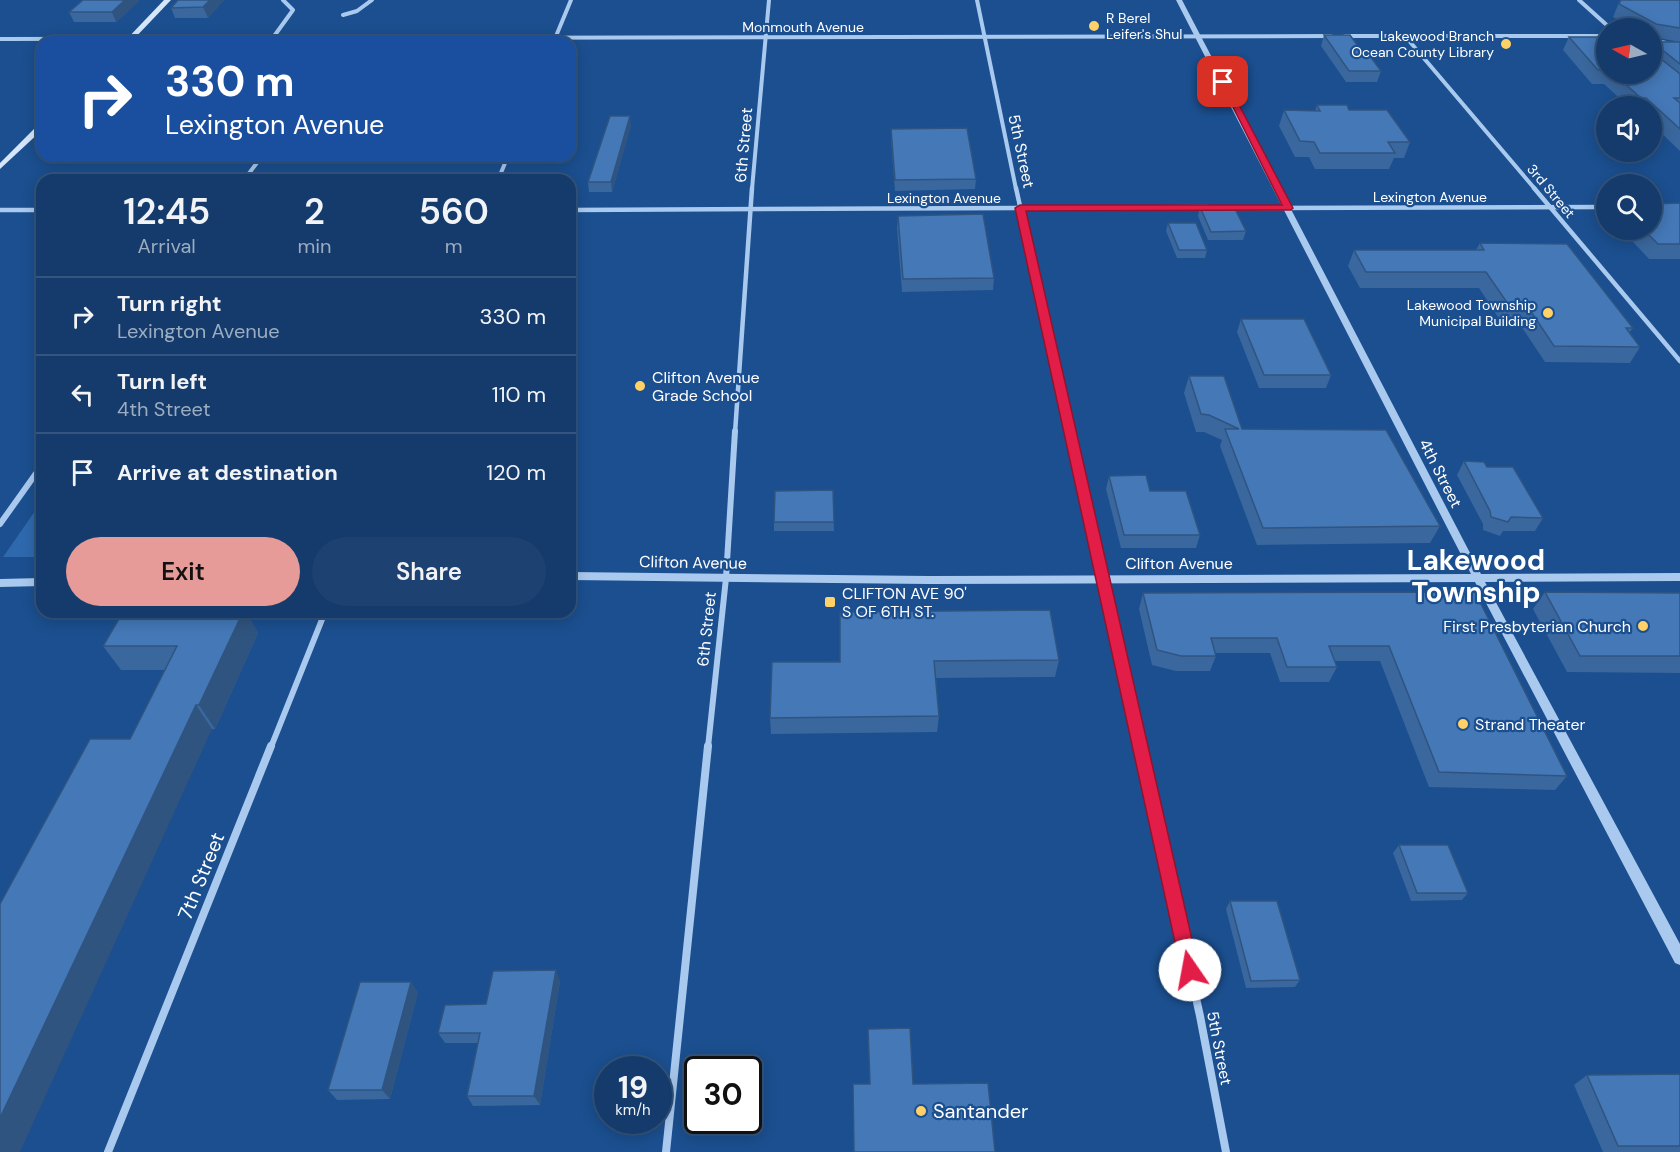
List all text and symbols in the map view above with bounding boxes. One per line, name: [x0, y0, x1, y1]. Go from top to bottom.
place label: R Berel Leifer's Shul: [1106, 9, 1182, 43]
street label: Monmouth Avenue: [742, 18, 864, 36]
north arrow: [1596, 18, 1662, 84]
map controls: [1596, 18, 1662, 240]
marker: R Berel Leifer's Shul: [1087, 19, 1101, 33]
place label: Lakewood Branch Ocean County Library: [1351, 27, 1494, 61]
marker: Lakewood Branch Ocean County Library: [1499, 37, 1513, 51]
text: 330 m: [165, 54, 295, 109]
pin: [1197, 56, 1248, 107]
icon: right: [66, 60, 144, 138]
icon: arrive: [1206, 65, 1239, 98]
button: sound: [1596, 96, 1662, 162]
text: Lexington Avenue: [165, 107, 384, 142]
street label: 6th Street: [730, 107, 757, 183]
street label: 5th Street: [1003, 112, 1040, 190]
street label: 3rd Street: [1523, 160, 1579, 222]
button: search: [1596, 174, 1662, 240]
text: 12:45: [123, 188, 210, 235]
text: 2: [304, 188, 325, 235]
text: 560: [419, 188, 489, 235]
street label: Lexington Avenue: [1373, 188, 1487, 206]
street label: Lexington Avenue: [887, 189, 1001, 207]
text: Arrival: [138, 233, 196, 259]
text: min: [297, 233, 332, 259]
text: m: [445, 233, 463, 259]
text: Turn right: [117, 289, 222, 318]
place label: Lakewood Township Municipal Building: [1407, 296, 1536, 330]
icon: right: [66, 300, 99, 333]
text: 330 m: [479, 302, 546, 331]
marker: Lakewood Township Municipal Building: [1541, 306, 1555, 320]
text: Lexington Avenue: [117, 318, 280, 344]
text: Turn left: [117, 367, 207, 396]
place label: Clifton Avenue Grade School: [652, 367, 760, 406]
icon: left: [66, 378, 99, 411]
marker: Clifton Avenue Grade School: [633, 379, 647, 393]
text: 110 m: [492, 380, 546, 409]
text: 4th Street: [117, 396, 210, 422]
street label: 4th Street: [1414, 435, 1467, 511]
icon: arrive: [66, 456, 99, 489]
text: Arrive at destination: [117, 458, 338, 487]
text: 120 m: [486, 458, 546, 487]
button: Exit: [66, 537, 300, 606]
button: Share: [312, 537, 546, 606]
district label: Lakewood Township: [1407, 542, 1545, 611]
street label: Clifton Avenue: [639, 551, 747, 574]
street label: Clifton Avenue: [1125, 553, 1233, 574]
place label: CLIFTON AVE 90' S OF 6TH ST.: [842, 583, 967, 622]
street label: 6th Street: [692, 591, 721, 668]
marker: CLIFTON AVE 90' S OF 6TH ST.: [823, 595, 837, 609]
place label: First Presbyterian Church: [1443, 616, 1631, 637]
marker: First Presbyterian Church: [1636, 619, 1650, 633]
place label: Strand Theater: [1475, 714, 1586, 735]
marker: Strand Theater: [1456, 717, 1470, 731]
street label: 7th Street: [172, 828, 230, 924]
position arrow: [1158, 938, 1222, 1002]
street label: 5th Street: [1202, 1009, 1237, 1087]
speed limit sign: 30: [684, 1056, 762, 1134]
text: 19: [618, 1068, 648, 1107]
place label: Santander: [933, 1098, 1028, 1124]
text: km/h: [615, 1100, 651, 1120]
marker: Santander: [914, 1104, 928, 1118]

